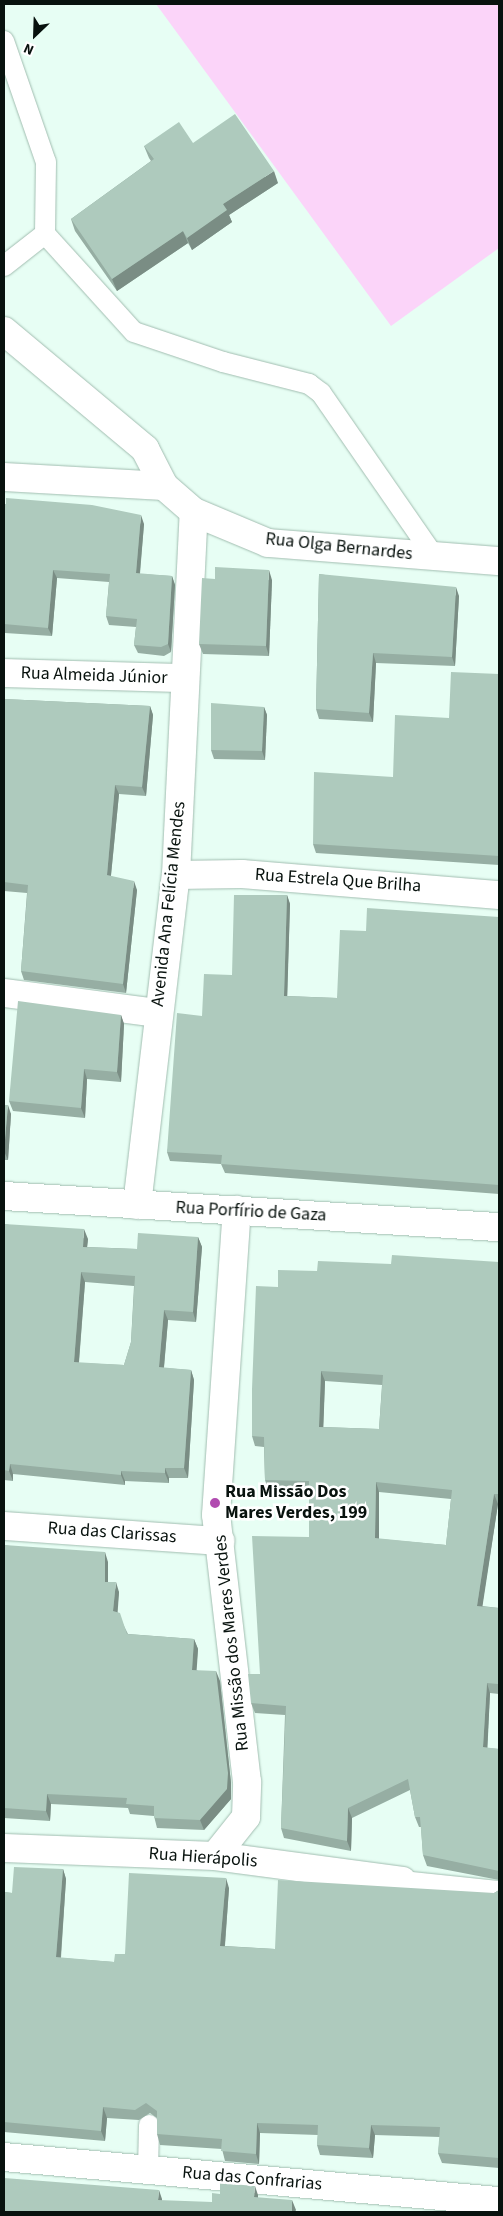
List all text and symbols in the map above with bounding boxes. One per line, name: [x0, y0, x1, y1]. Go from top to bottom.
north arrow: [10, 10, 60, 60]
text: N: [21, 38, 37, 60]
street label: Rua Olga Bernardes: [264, 529, 414, 565]
street label: Rua Almeida Júnior: [20, 663, 168, 689]
street label: Avenida Ana Felícia Mendes: [147, 800, 191, 1008]
street label: Rua Estrela Que Brilha: [254, 864, 422, 898]
street label: Rua Porfírio de Gaza: [175, 1197, 327, 1227]
place label: Rua Missão Dos Mares Verdes, 199: [225, 1482, 367, 1525]
marker: Rua Missão Dos Mares Verdes, 199: [209, 1497, 221, 1509]
street label: Rua das Clarissas: [47, 1518, 177, 1548]
street label: Rua Missão dos Mares Verdes: [210, 1534, 254, 1752]
street label: Rua Hierápolis: [148, 1843, 258, 1873]
street label: Rua das Confrarias: [181, 2162, 323, 2196]

